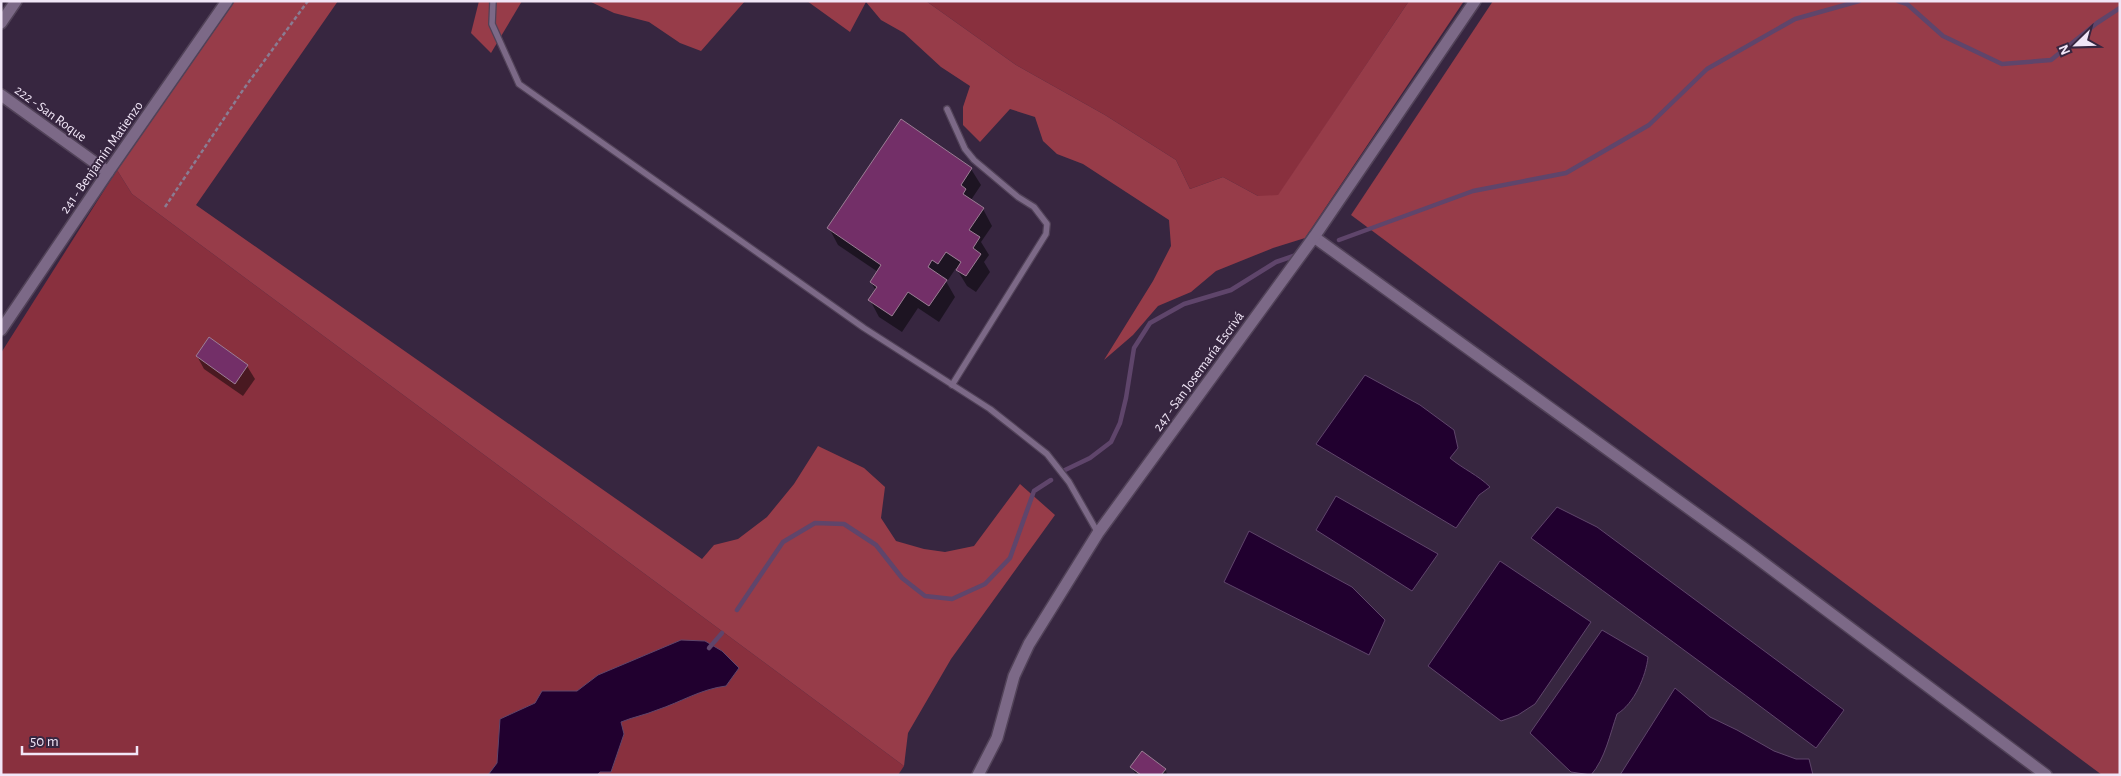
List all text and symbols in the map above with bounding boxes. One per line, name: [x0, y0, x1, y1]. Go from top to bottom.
north arrow: [2051, 20, 2101, 70]
text: N: [2057, 42, 2073, 57]
street label: 222 - San Roque: [12, 83, 89, 144]
street label: 241 - Benjamín Matienzo: [58, 99, 146, 216]
street label: 247 - San Josemaría Escrivá: [1151, 309, 1247, 434]
scale bar: [22, 724, 138, 756]
text: 50 m: [30, 734, 59, 749]

